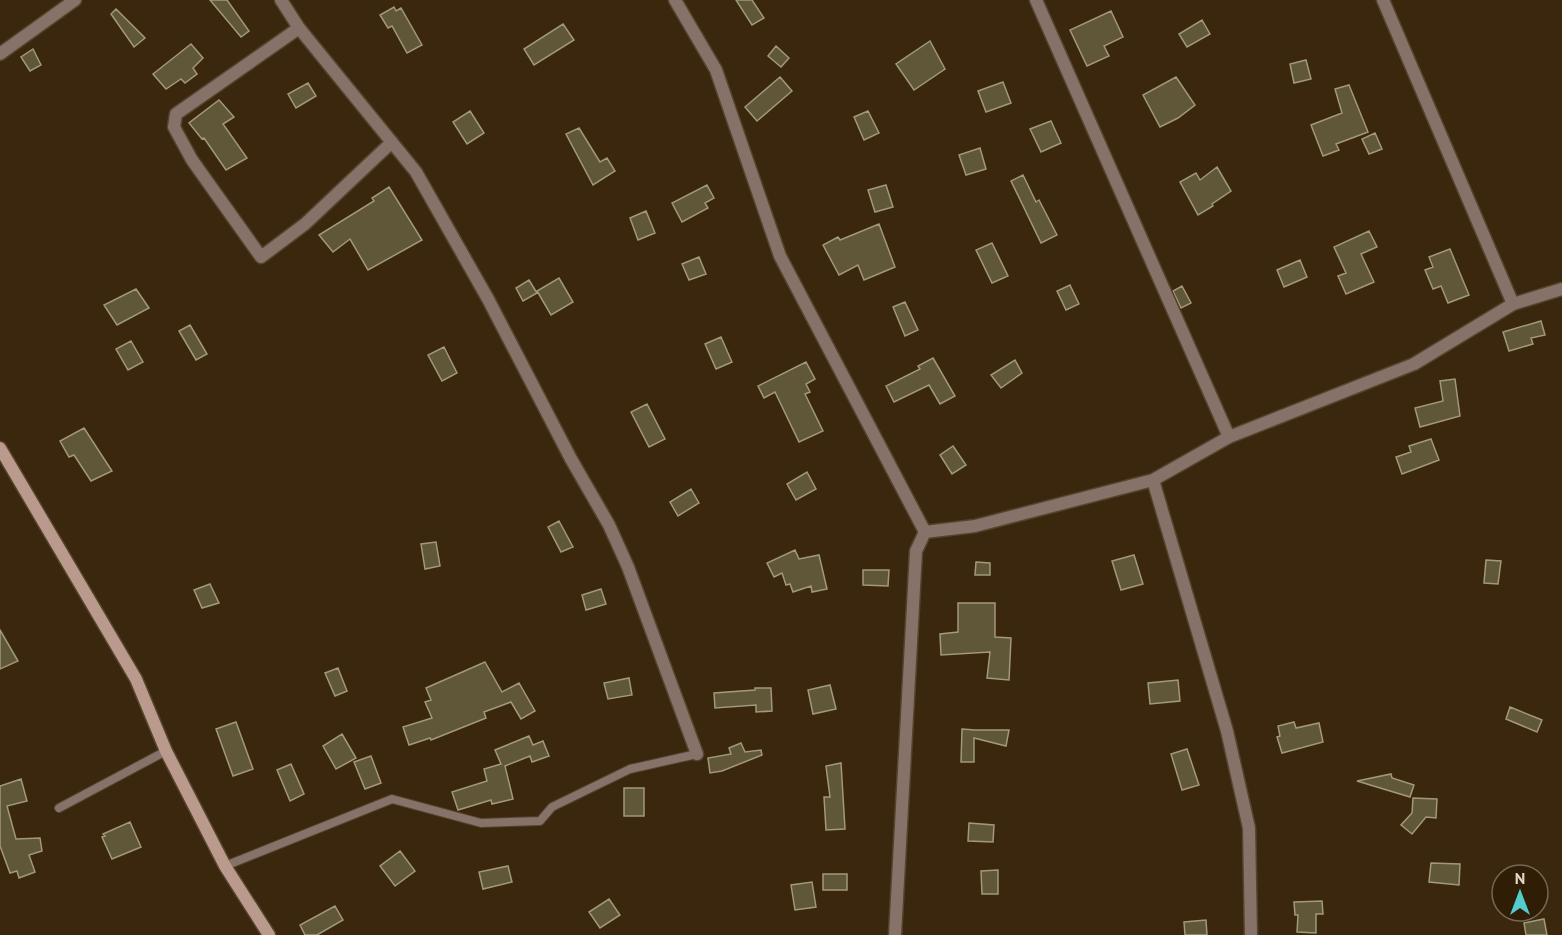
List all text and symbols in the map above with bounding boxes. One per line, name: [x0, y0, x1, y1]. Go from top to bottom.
north arrow: [1490, 863, 1550, 923]
text: N: [1515, 868, 1525, 888]

